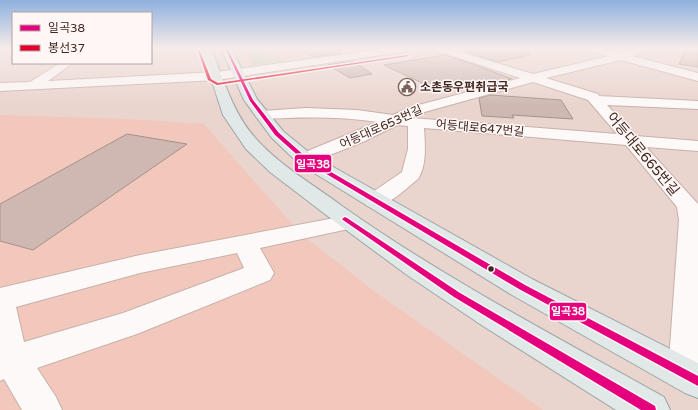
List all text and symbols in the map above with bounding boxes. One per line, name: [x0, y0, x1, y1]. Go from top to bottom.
legend: [12, 12, 152, 64]
text: 일곡38: [48, 21, 85, 35]
text: 봉선37: [48, 41, 85, 55]
public building icon: 소촌동우편취급국: [397, 77, 417, 97]
place label: 소촌동우편취급국: [420, 80, 508, 94]
street label: 어등대로653번길: [338, 103, 424, 151]
street label: 어등대로665번길: [603, 109, 683, 199]
street label: 어등대로647번길: [435, 117, 525, 139]
line badge: 일곡38: [294, 154, 332, 173]
text: 일곡38: [296, 158, 330, 171]
unlabelled marker: [486, 264, 496, 274]
line badge: 일곡38: [549, 302, 587, 321]
text: 일곡38: [551, 305, 585, 318]

